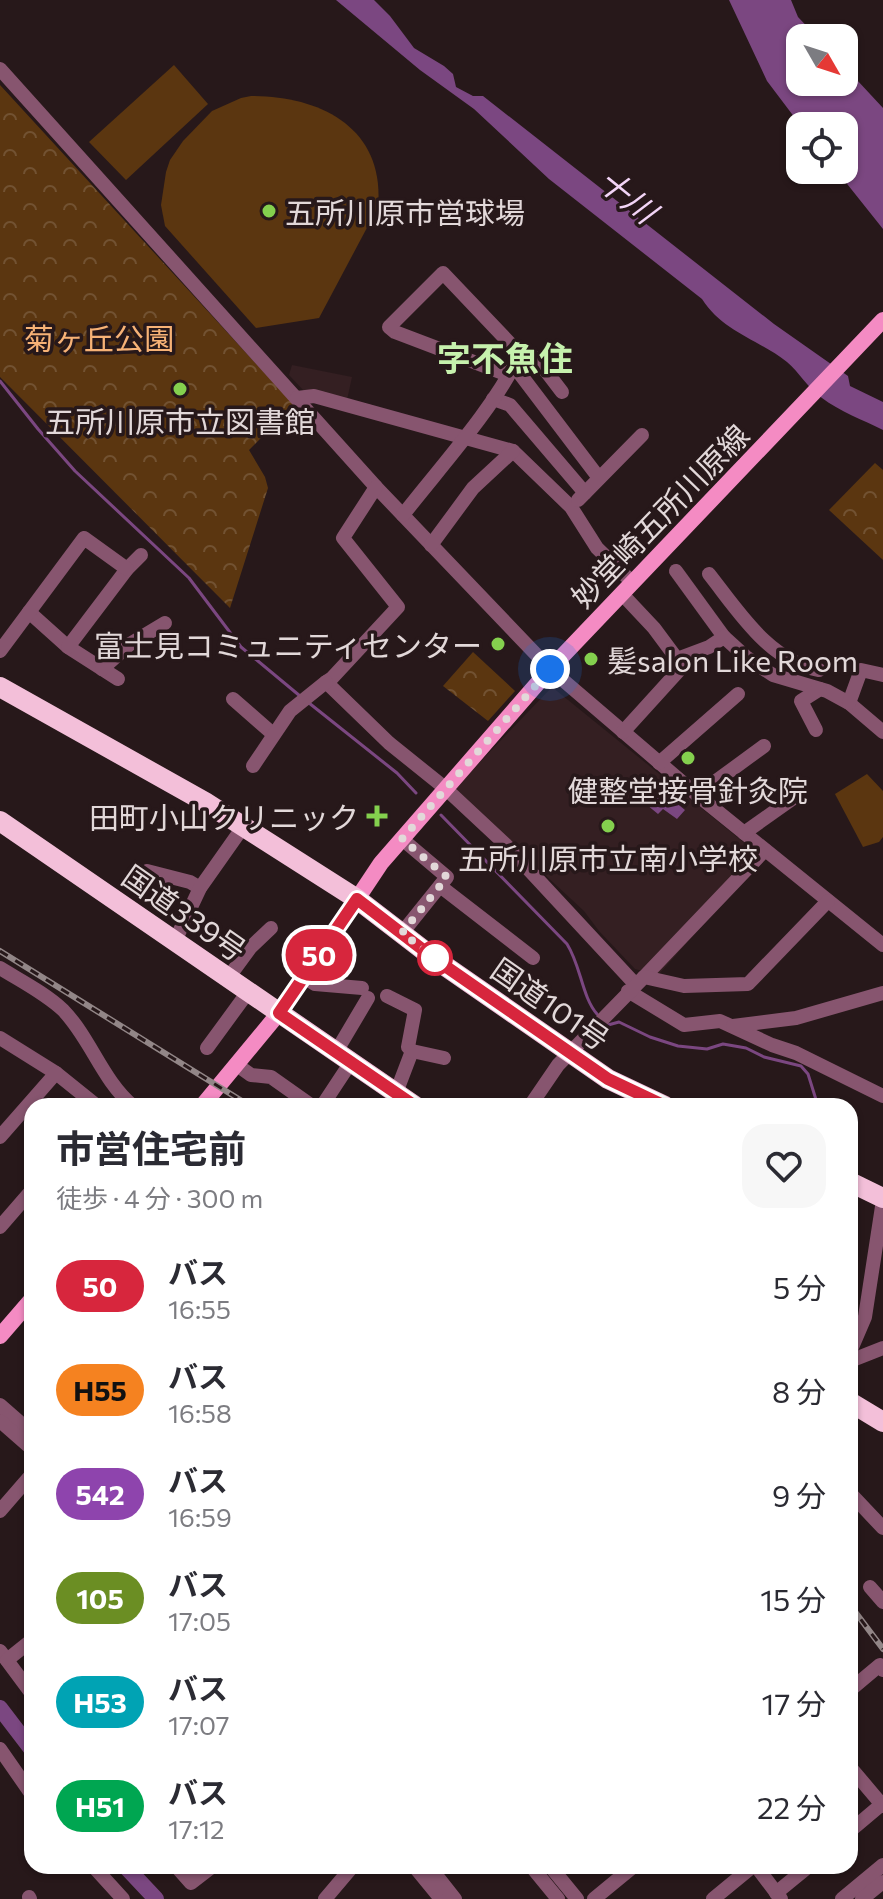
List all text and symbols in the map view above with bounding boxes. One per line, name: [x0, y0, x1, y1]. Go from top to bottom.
north arrow: [786, 24, 858, 96]
map controls: [786, 24, 858, 184]
button: locate: [786, 112, 858, 184]
water label: 十川: [591, 159, 668, 233]
place label: 五所川原市営球場: [285, 193, 525, 230]
marker: 五所川原市営球場: [260, 202, 278, 220]
park label: 菊ヶ丘公園: [24, 319, 174, 356]
district label: 字不魚住: [437, 336, 573, 378]
marker: 五所川原市立図書館: [171, 380, 189, 398]
place label: 五所川原市立図書館: [45, 402, 315, 439]
street label: 妙堂崎五所川原線: [562, 416, 756, 614]
place label: 富士見コミュニティセンター: [94, 626, 482, 663]
marker: 富士見コミュニティセンター: [489, 635, 507, 653]
place label: 髪salon Like Room: [607, 641, 858, 678]
your location: [530, 649, 570, 689]
marker: 髪salon Like Room: [582, 650, 600, 668]
marker: 健整堂接骨針灸院: [679, 749, 697, 767]
place label: 健整堂接骨針灸院: [568, 771, 808, 808]
place label: 田町小山クリニック: [89, 798, 359, 835]
marker: 田町小山クリニック: [366, 805, 388, 827]
marker: 五所川原市立南小学校: [599, 817, 617, 835]
place label: 五所川原市立南小学校: [458, 839, 758, 876]
street label: 国道339号: [116, 856, 254, 968]
line badge: 50: [283, 929, 355, 981]
text: 50: [302, 938, 336, 972]
unlabelled marker: [418, 941, 452, 975]
street label: 国道101号: [485, 949, 617, 1057]
text: 市営住宅前: [56, 1124, 246, 1171]
button: heart: [742, 1124, 826, 1208]
text: 徒歩 · 4 分 · 300 m: [56, 1182, 263, 1213]
text: バス: [168, 1253, 228, 1290]
text: 5 分: [773, 1268, 826, 1305]
text: 50: [83, 1269, 117, 1303]
text: 16:55: [168, 1293, 231, 1324]
text: バス: [168, 1357, 228, 1394]
text: 8 分: [772, 1372, 826, 1409]
text: H55: [73, 1373, 127, 1407]
text: 16:58: [168, 1397, 232, 1428]
text: バス: [168, 1461, 228, 1498]
text: 9 分: [772, 1476, 826, 1513]
text: 542: [75, 1477, 125, 1511]
text: 16:59: [168, 1501, 232, 1532]
text: バス: [168, 1565, 228, 1602]
text: 15 分: [760, 1580, 826, 1617]
text: 105: [76, 1581, 124, 1615]
text: 17:05: [168, 1605, 231, 1636]
text: バス: [168, 1669, 228, 1706]
text: 17 分: [762, 1684, 826, 1721]
text: H53: [73, 1685, 127, 1719]
text: 17:07: [168, 1709, 230, 1740]
text: バス: [168, 1773, 228, 1810]
text: 22 分: [757, 1788, 826, 1825]
text: H51: [75, 1789, 125, 1823]
text: 17:12: [168, 1813, 225, 1844]

